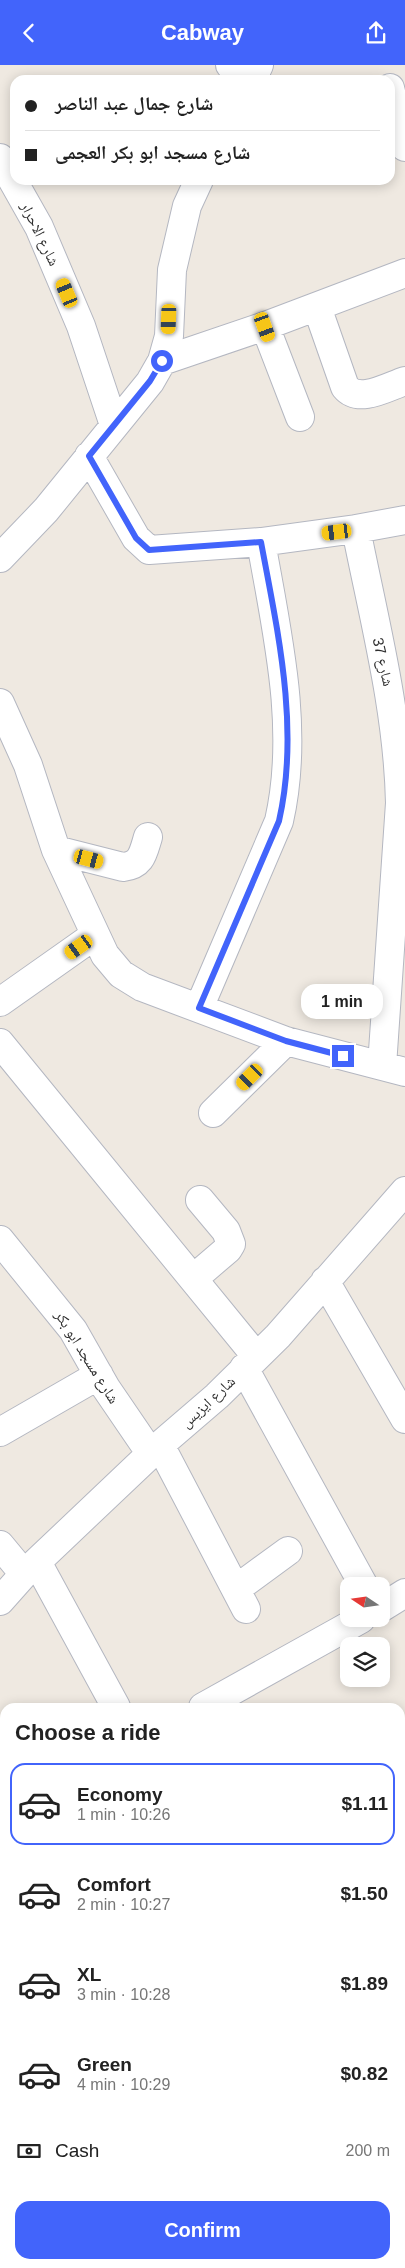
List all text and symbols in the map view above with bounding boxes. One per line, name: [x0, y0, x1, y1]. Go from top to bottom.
icon: back: [15, 19, 43, 47]
icon: share: [362, 19, 390, 47]
text: Cabway: [161, 20, 244, 45]
text: شارع جمال عبد الناصر: [55, 93, 213, 114]
text: شارع مسجد ابو بكر العجمى: [55, 142, 250, 163]
street label: شارع الاحرار: [15, 198, 63, 270]
car: [54, 276, 79, 310]
car: [160, 304, 177, 334]
car: [252, 310, 277, 344]
route start: [151, 350, 173, 372]
car: [321, 523, 352, 541]
street label: شارع 37: [368, 636, 397, 688]
car: [72, 848, 105, 870]
car: [62, 932, 95, 962]
callout: 1 min: [302, 983, 384, 1019]
text: 1 min: [321, 993, 363, 1010]
route end: [332, 1045, 354, 1067]
car: [234, 1061, 265, 1093]
street label: شارع مسجد ابو بكر: [50, 1306, 123, 1408]
street label: شارع ايزيس: [177, 1372, 240, 1432]
north arrow: [340, 1577, 390, 1627]
map controls: [340, 1577, 390, 1687]
button: layers: [340, 1637, 390, 1687]
text: Choose a ride: [15, 1720, 160, 1745]
icon: car: [17, 1782, 62, 1827]
text: Economy: [77, 1784, 163, 1805]
text: $1.11: [342, 1793, 388, 1814]
text: 1 min · 10:26: [77, 1806, 170, 1823]
icon: car: [17, 1872, 62, 1917]
text: Comfort: [77, 1874, 151, 1895]
text: $1.50: [340, 1883, 388, 1904]
text: 2 min · 10:27: [77, 1896, 170, 1913]
icon: car: [17, 1962, 62, 2007]
text: XL: [77, 1964, 101, 1985]
text: $1.89: [340, 1973, 388, 1994]
text: 3 min · 10:28: [77, 1986, 170, 2003]
icon: car: [17, 2052, 62, 2097]
text: Green: [77, 2054, 132, 2075]
text: $0.82: [340, 2063, 388, 2084]
text: 4 min · 10:29: [77, 2076, 170, 2093]
icon: cash: [15, 2137, 43, 2165]
text: Cash: [55, 2140, 99, 2161]
text: 200 m: [346, 2142, 390, 2159]
button: Confirm: [15, 2201, 390, 2259]

